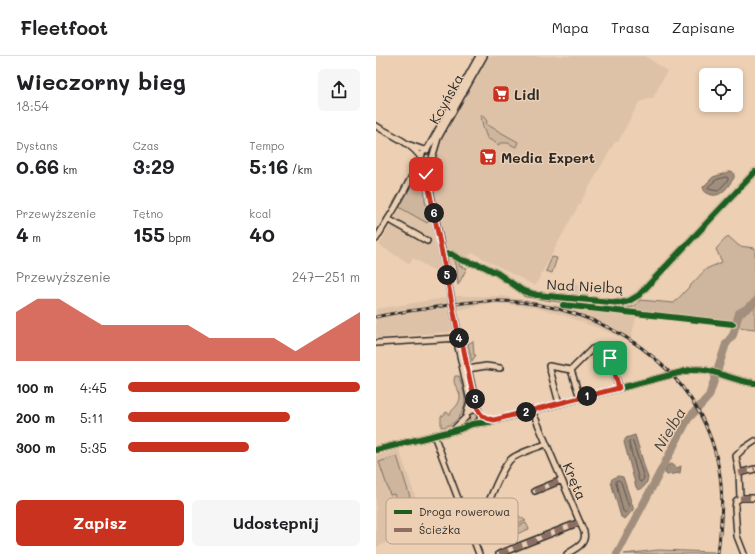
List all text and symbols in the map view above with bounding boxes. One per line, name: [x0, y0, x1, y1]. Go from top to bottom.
text: Fleetfoot: [20, 15, 108, 40]
text: Mapa: [552, 18, 589, 37]
text: Trasa: [611, 18, 650, 37]
text: Zapisane: [672, 18, 735, 37]
text: Wieczorny bieg: [16, 67, 186, 96]
map controls: [699, 68, 743, 112]
button: locate: [699, 68, 743, 112]
button: share: [318, 69, 360, 111]
street label: Kcyńska: [424, 70, 468, 128]
supermarket icon: Lidl: [491, 84, 511, 104]
place label: Lidl: [514, 85, 540, 104]
text: 18:54: [16, 97, 49, 114]
text: Dystans: [16, 138, 58, 153]
text: Czas: [133, 138, 159, 153]
text: Tempo: [249, 138, 284, 153]
supermarket icon: Media Expert: [478, 147, 498, 167]
place label: Media Expert: [501, 148, 595, 167]
text: 0.66: [16, 153, 59, 179]
text: 3:29: [133, 153, 174, 179]
text: 5:16: [249, 153, 288, 179]
pin: [409, 157, 443, 191]
text: km: [59, 162, 77, 177]
text: /km: [288, 162, 312, 177]
icon: check: [415, 163, 437, 185]
pin: 6: [424, 203, 444, 223]
text: 6: [431, 205, 437, 220]
text: Przewyższenie: [16, 206, 96, 221]
text: Tętno: [133, 206, 163, 221]
text: kcal: [249, 206, 271, 221]
text: 4: [16, 221, 29, 247]
text: 155: [133, 221, 165, 247]
text: 40: [249, 221, 275, 247]
text: m: [29, 230, 41, 245]
text: bpm: [165, 230, 191, 245]
pin: 5: [437, 265, 457, 285]
text: 5: [444, 267, 450, 282]
text: Przewyższenie: [16, 268, 111, 285]
text: 247–251 m: [292, 268, 360, 285]
street label: Nad Nielbą: [546, 275, 624, 298]
pin: 4: [449, 328, 469, 348]
text: 4: [456, 330, 462, 345]
pin: [593, 341, 627, 375]
icon: arrive: [599, 347, 621, 369]
text: 100 m: [16, 379, 53, 396]
text: 4:45: [80, 379, 107, 396]
pin: 1: [577, 386, 597, 406]
text: 1: [585, 388, 589, 403]
pin: 3: [465, 389, 485, 409]
text: 3: [472, 391, 478, 406]
pin: 2: [516, 402, 536, 422]
water label: Nielba: [648, 403, 690, 455]
text: 2: [523, 404, 529, 419]
text: 200 m: [16, 409, 55, 426]
text: 5:11: [80, 409, 103, 426]
text: 300 m: [16, 439, 56, 456]
text: 5:35: [80, 439, 107, 456]
street label: Kręta: [559, 459, 591, 503]
legend: [386, 498, 518, 544]
button: Zapisz: [16, 500, 184, 546]
button: Udostępnij: [192, 500, 360, 546]
text: Droga rowerowa: [419, 504, 510, 519]
text: Ścieżka: [419, 522, 461, 537]

